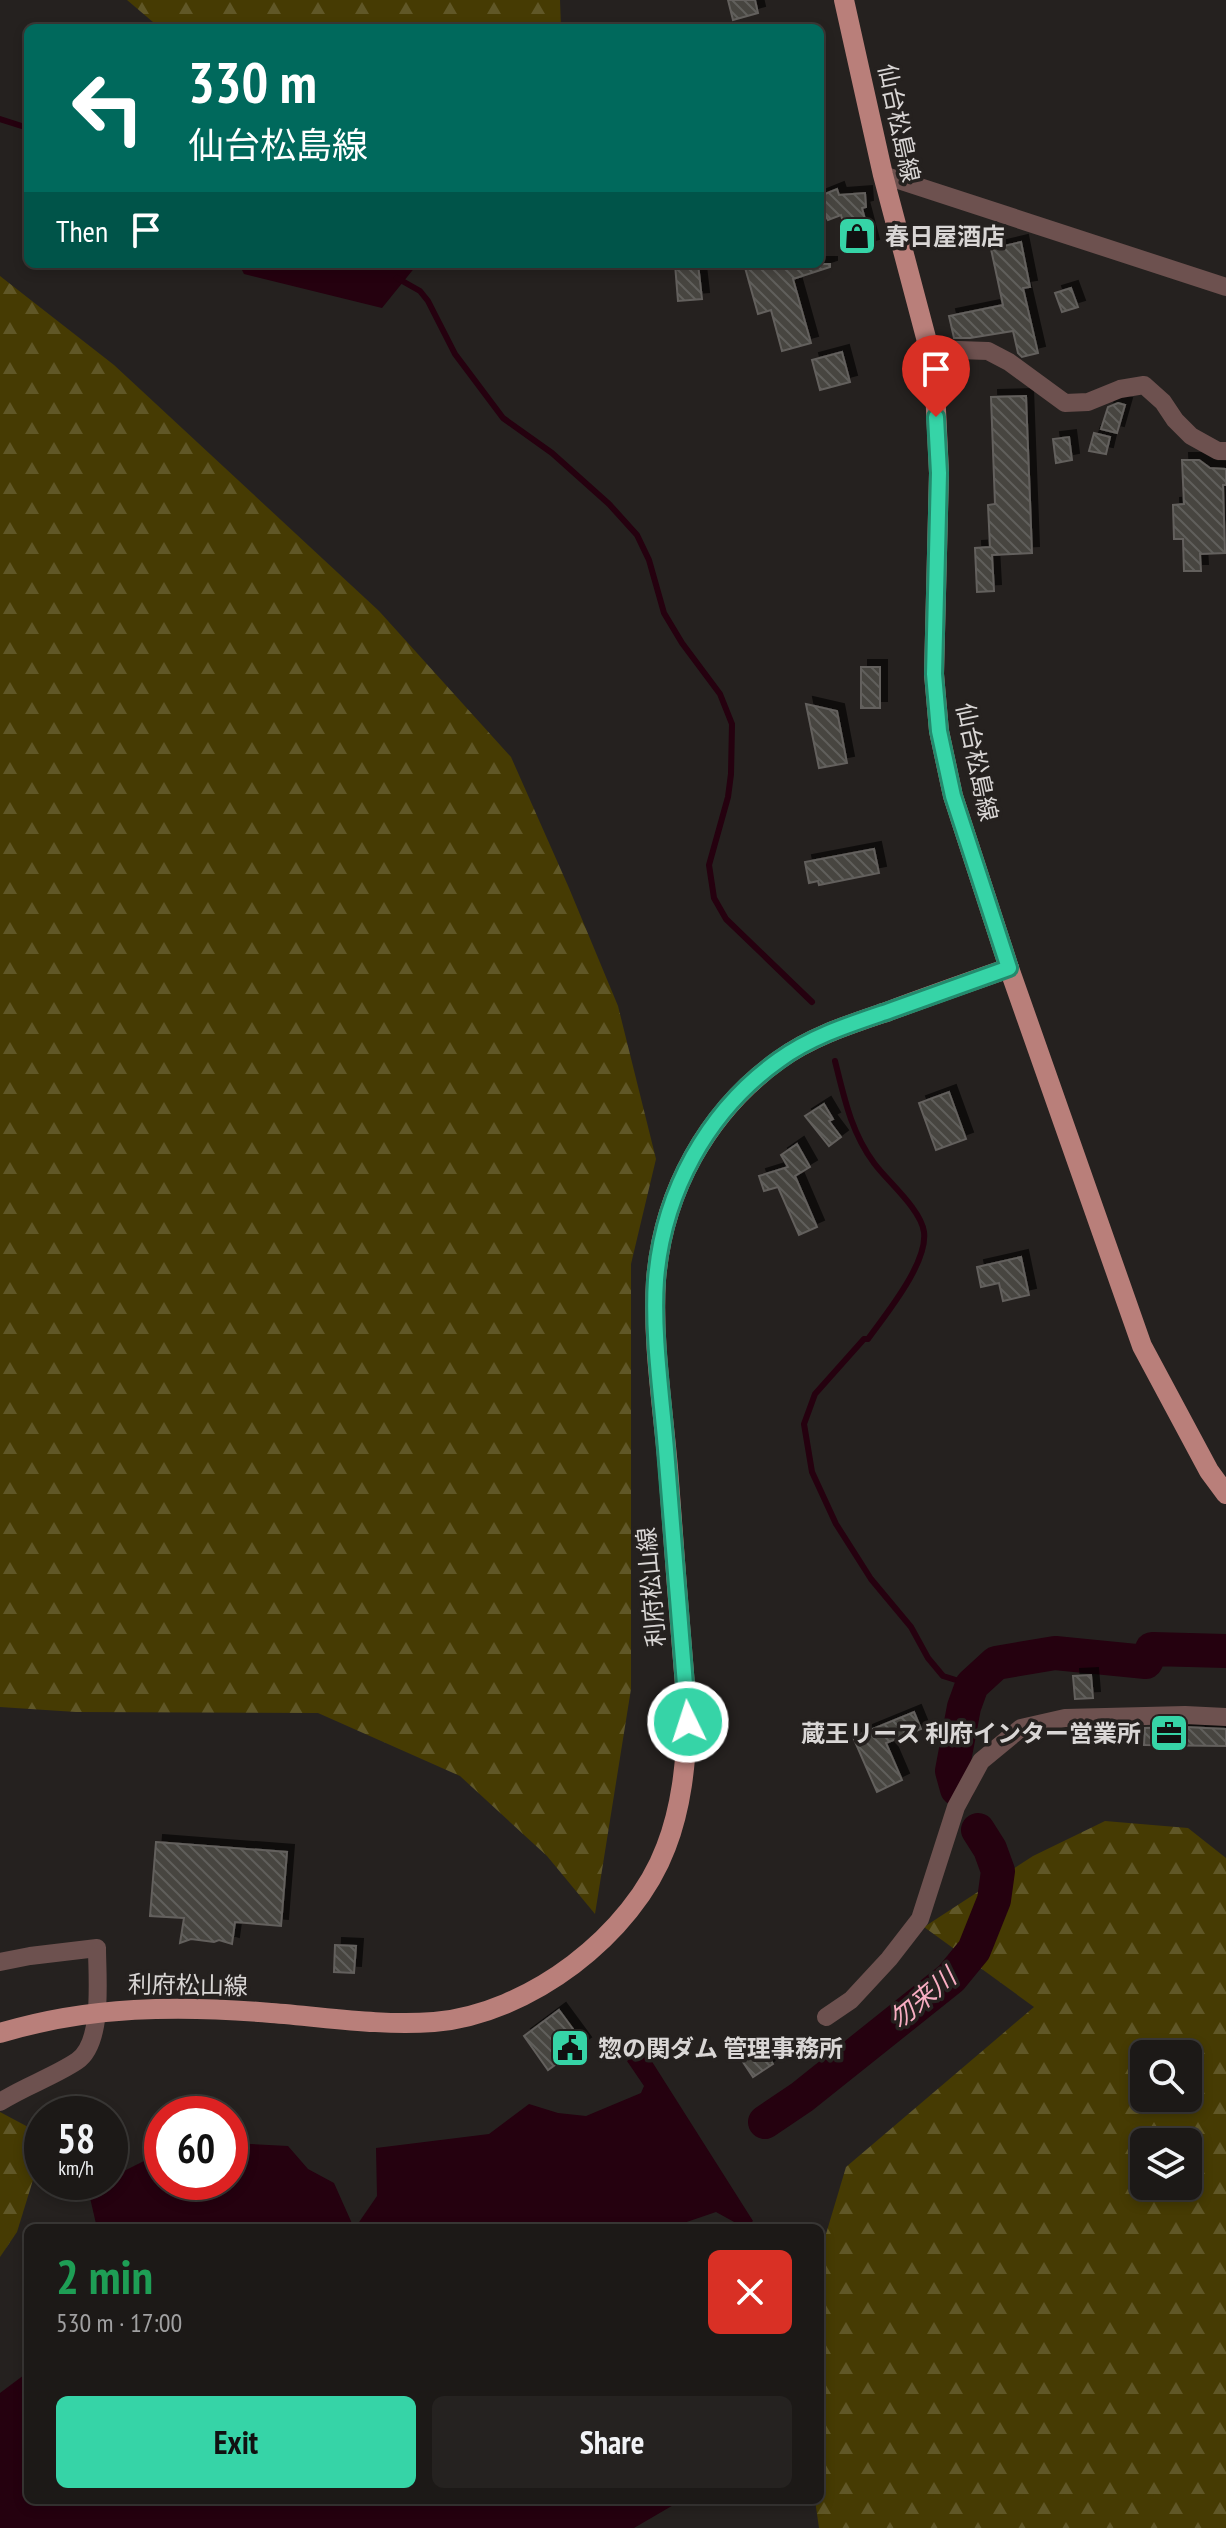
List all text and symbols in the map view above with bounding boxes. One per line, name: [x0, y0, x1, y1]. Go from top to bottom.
text: 330 m: [188, 46, 317, 118]
icon: left: [56, 56, 160, 160]
street label: 仙台松島線: [871, 61, 927, 185]
text: 仙台松島線: [188, 121, 368, 168]
icon: arrive: [124, 208, 168, 252]
text: Then: [56, 211, 108, 250]
shop icon: 春日屋酒店: [836, 215, 878, 257]
place label: 春日屋酒店: [885, 221, 1005, 252]
pin: [902, 335, 970, 417]
icon: arrive: [914, 347, 958, 391]
street label: 仙台松島線: [949, 700, 1005, 824]
street label: 利府松山線: [630, 1526, 672, 1648]
position arrow: [646, 1680, 730, 1764]
office icon: 蔵王リース 利府インター営業所: [1148, 1712, 1190, 1754]
place label: 蔵王リース 利府インター営業所: [801, 1718, 1141, 1749]
water label: 勿来川: [882, 1958, 965, 2036]
street label: 利府松山線: [128, 1968, 248, 2002]
public building icon: 惣の関ダム 管理事務所: [549, 2027, 591, 2069]
place label: 惣の関ダム 管理事務所: [598, 2033, 843, 2064]
map controls: [1130, 2040, 1202, 2200]
button: search: [1130, 2040, 1202, 2112]
speed limit sign: 60: [144, 2096, 248, 2200]
text: 58: [57, 2112, 95, 2164]
button: layers: [1130, 2128, 1202, 2200]
text: km/h: [58, 2155, 94, 2181]
text: 2 min: [56, 2245, 153, 2307]
button: close: [708, 2250, 792, 2334]
text: 530 m · 17:00: [56, 2306, 182, 2339]
button: Exit: [56, 2396, 416, 2488]
button: Share: [432, 2396, 792, 2488]

